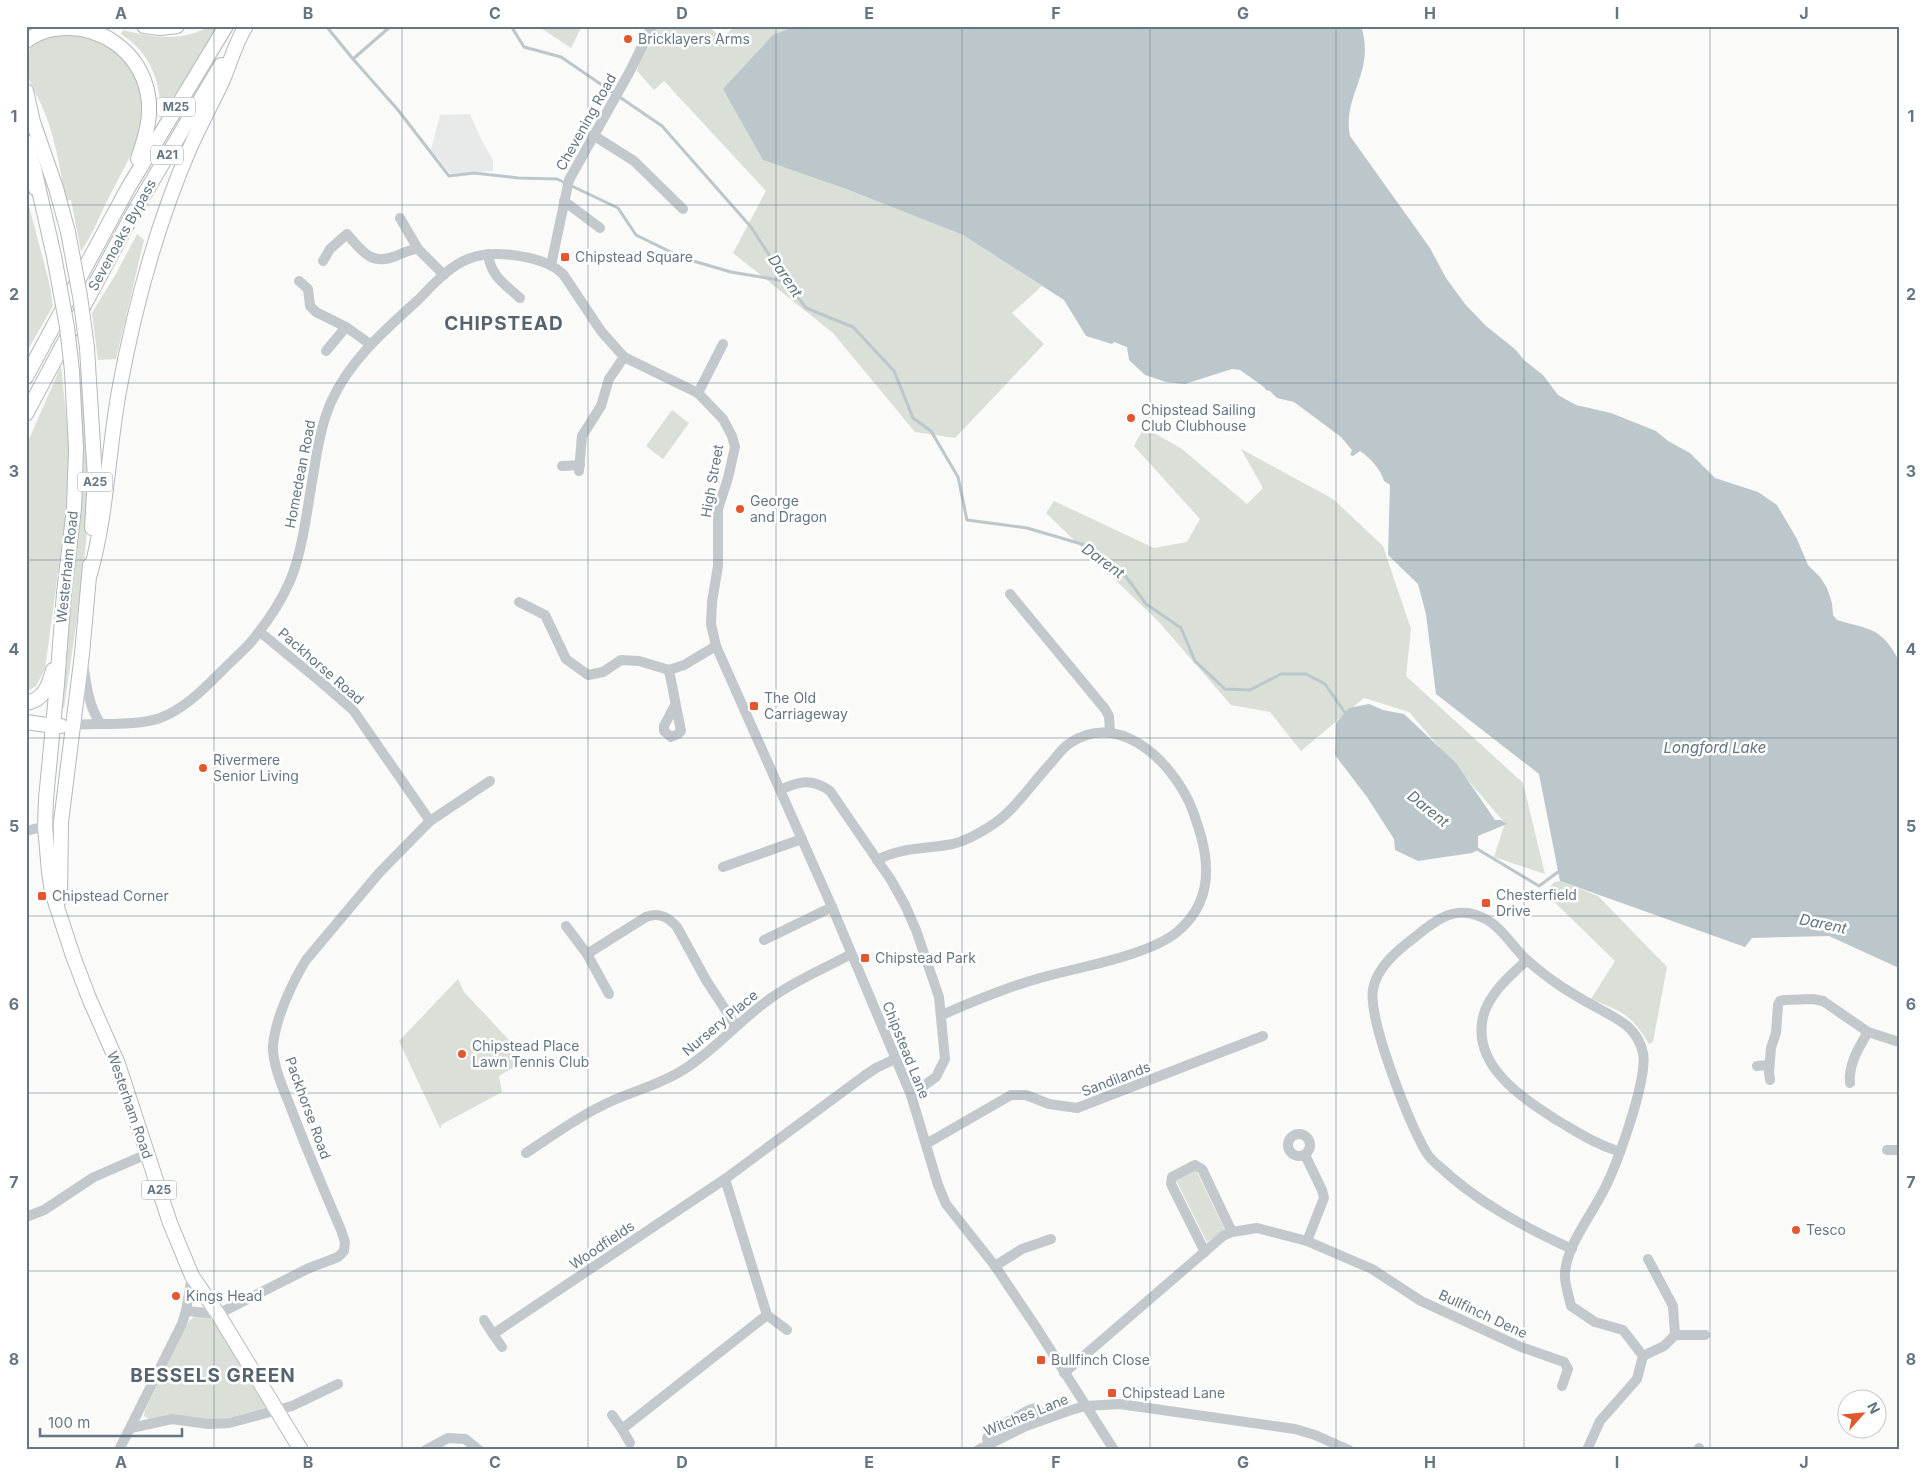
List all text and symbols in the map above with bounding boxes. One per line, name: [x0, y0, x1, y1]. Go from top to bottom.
text: A: [115, 3, 127, 23]
text: B: [303, 3, 313, 23]
text: C: [489, 3, 501, 23]
text: D: [676, 3, 688, 23]
text: E: [864, 3, 874, 23]
text: F: [1051, 3, 1061, 23]
text: G: [1237, 3, 1249, 23]
text: H: [1424, 3, 1436, 23]
text: I: [1615, 3, 1619, 23]
text: J: [1799, 3, 1809, 23]
place label: Bricklayers Arms: [638, 30, 750, 47]
marker: Bricklayers Arms: [622, 33, 634, 45]
street label: Chevening Road: [552, 70, 619, 173]
road number: M25: [157, 98, 195, 116]
text: 1: [11, 106, 17, 126]
text: 1: [1908, 106, 1914, 126]
road number: A21: [151, 146, 183, 164]
street label: Sevenoaks Bypass: [84, 176, 159, 293]
place label: Chipstead Square: [575, 248, 693, 265]
marker: Chipstead Square: [559, 251, 571, 263]
water label: Darent: [764, 251, 807, 302]
text: 2: [9, 284, 19, 304]
text: 2: [1906, 284, 1916, 304]
district label: CHIPSTEAD: [444, 312, 564, 335]
place label: Chipstead Sailing Club Clubhouse: [1141, 401, 1256, 434]
marker: Chipstead Sailing Club Clubhouse: [1125, 412, 1137, 424]
street label: Homedean Road: [281, 418, 318, 529]
street label: High Street: [697, 443, 726, 519]
text: 3: [9, 461, 19, 481]
text: 3: [1906, 461, 1916, 481]
road number: A25: [78, 472, 112, 492]
place label: George and Dragon: [750, 492, 827, 525]
marker: George and Dragon: [734, 503, 746, 515]
street label: Westerham Road: [52, 510, 81, 624]
water label: Darent: [1078, 539, 1129, 583]
street label: Packhorse Road: [275, 624, 368, 707]
text: 4: [9, 639, 20, 659]
text: 4: [1906, 639, 1917, 659]
place label: The Old Carriageway: [764, 689, 848, 722]
marker: The Old Carriageway: [748, 700, 760, 712]
water label: Longford Lake: [1664, 738, 1766, 757]
place label: Rivermere Senior Living: [213, 751, 299, 784]
marker: Rivermere Senior Living: [197, 762, 209, 774]
water label: Darent: [1404, 786, 1454, 832]
text: 5: [9, 816, 19, 836]
text: 5: [1906, 816, 1916, 836]
place label: Chesterfield Drive: [1496, 886, 1577, 919]
place label: Chipstead Corner: [52, 887, 169, 904]
marker: Chipstead Corner: [36, 890, 48, 902]
marker: Chesterfield Drive: [1480, 897, 1492, 909]
water label: Darent: [1798, 909, 1850, 938]
place label: Chipstead Park: [875, 949, 976, 966]
marker: Chipstead Park: [859, 952, 871, 964]
street label: Nursery Place: [678, 986, 761, 1059]
text: 6: [9, 994, 19, 1014]
text: 6: [1906, 994, 1916, 1014]
street label: Chipstead Lane: [879, 999, 934, 1101]
place label: Chipstead Place Lawn Tennis Club: [472, 1037, 589, 1070]
marker: Chipstead Place Lawn Tennis Club: [456, 1048, 468, 1060]
street label: Westerham Road: [104, 1049, 157, 1161]
street label: Packhorse Road: [282, 1054, 335, 1161]
street label: Sandilands: [1079, 1058, 1153, 1099]
text: 7: [9, 1172, 19, 1192]
text: 7: [1906, 1172, 1916, 1192]
road number: A25: [142, 1180, 176, 1200]
street label: Woodfields: [566, 1217, 637, 1272]
place label: Tesco: [1806, 1221, 1846, 1238]
marker: Tesco: [1790, 1224, 1802, 1236]
street label: Bullfinch Dene: [1436, 1286, 1530, 1342]
place label: Kings Head: [186, 1287, 262, 1304]
marker: Kings Head: [170, 1290, 182, 1302]
text: 8: [9, 1349, 19, 1369]
text: 8: [1906, 1349, 1916, 1369]
place label: Bullfinch Close: [1051, 1351, 1150, 1368]
marker: Bullfinch Close: [1035, 1354, 1047, 1366]
district label: BESSELS GREEN: [130, 1364, 296, 1387]
place label: Chipstead Lane: [1122, 1384, 1225, 1401]
marker: Chipstead Lane: [1106, 1387, 1118, 1399]
north arrow: [1838, 1388, 1888, 1438]
street label: Witches Lane: [981, 1390, 1071, 1439]
text: N: [1864, 1399, 1884, 1416]
scale bar: [40, 1406, 182, 1438]
text: 100 m: [48, 1413, 90, 1432]
text: A: [115, 1452, 127, 1472]
text: B: [303, 1452, 313, 1472]
text: C: [489, 1452, 501, 1472]
text: D: [676, 1452, 688, 1472]
text: E: [864, 1452, 874, 1472]
text: F: [1051, 1452, 1061, 1472]
text: G: [1237, 1452, 1249, 1472]
text: H: [1424, 1452, 1436, 1472]
text: I: [1615, 1452, 1619, 1472]
text: J: [1799, 1452, 1809, 1472]

